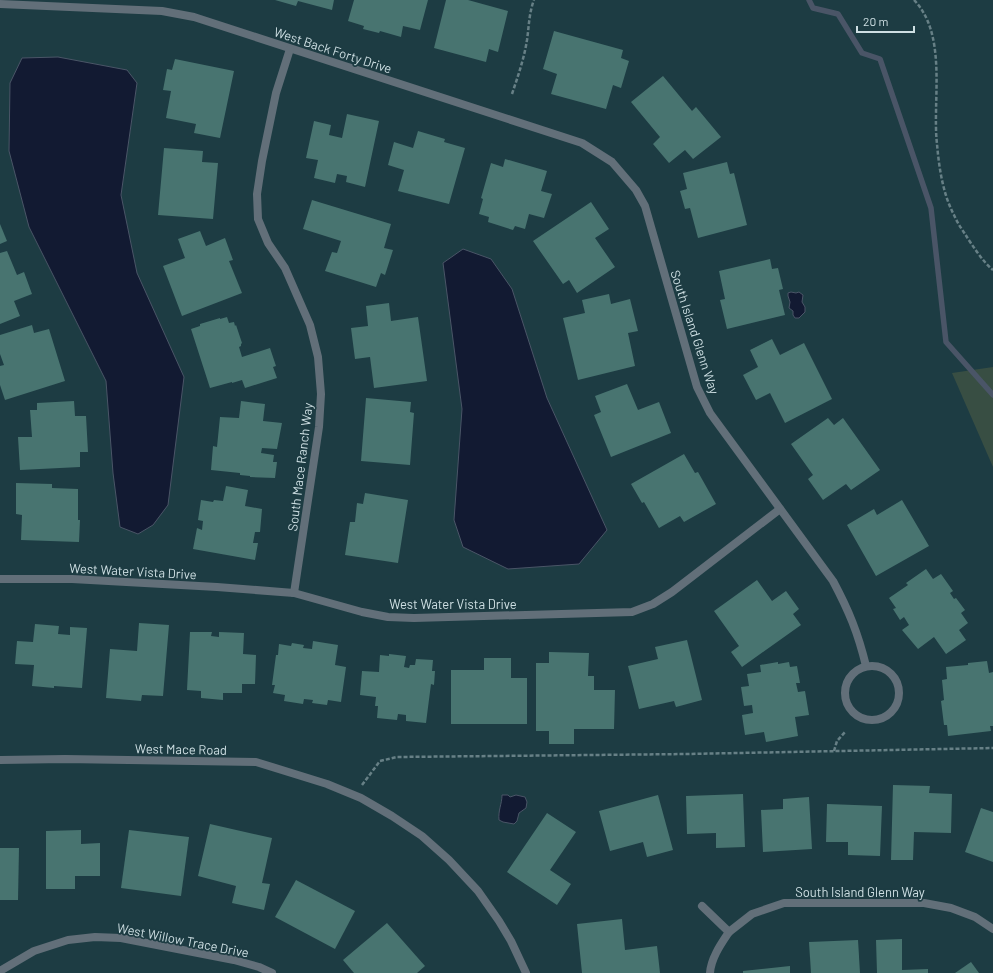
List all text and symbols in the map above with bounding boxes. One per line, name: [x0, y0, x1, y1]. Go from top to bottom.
scale bar: [857, 8, 914, 34]
text: 20 m: [863, 14, 889, 28]
street label: West Back Forty Drive: [272, 23, 394, 77]
street label: South Island Glenn Way: [667, 268, 723, 396]
street label: South Mace Ranch Way: [284, 402, 316, 532]
street label: West Water Vista Drive: [69, 560, 197, 582]
street label: West Water Vista Drive: [389, 596, 517, 612]
street label: West Mace Road: [135, 740, 227, 758]
street label: South Island Glenn Way: [795, 884, 925, 900]
street label: West Willow Trace Drive: [116, 919, 250, 961]

